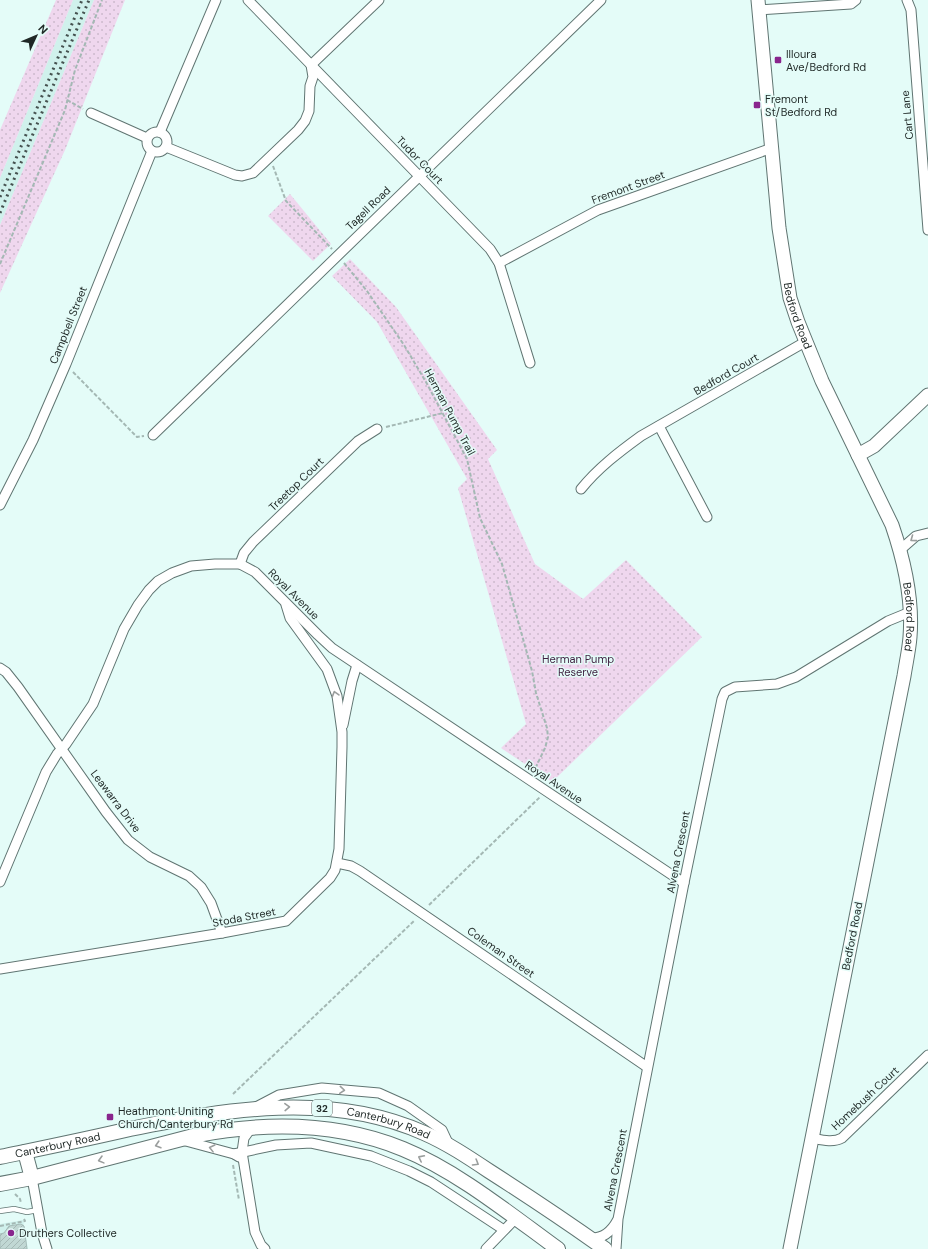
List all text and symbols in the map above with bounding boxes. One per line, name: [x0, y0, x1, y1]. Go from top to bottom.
north arrow: [16, 16, 56, 56]
text: N: [35, 21, 51, 37]
place label: Illoura Ave/Bedford Rd: [786, 47, 866, 74]
marker: Illoura Ave/Bedford Rd: [773, 55, 783, 65]
street label: Cart Lane: [898, 90, 916, 140]
place label: Fremont St/Bedford Rd: [765, 92, 837, 119]
marker: Fremont St/Bedford Rd: [752, 100, 762, 110]
street label: Tudor Court: [394, 133, 446, 187]
street label: Fremont Street: [589, 167, 667, 207]
street label: Tagell Road: [343, 183, 393, 233]
street label: Bedford Road: [781, 282, 815, 351]
street label: Campbell Street: [46, 284, 90, 366]
street label: Bedford Court: [691, 350, 761, 398]
street label: Herman Pump Trail: [421, 366, 479, 458]
street label: Treetop Court: [265, 454, 327, 514]
one-way arrow: [910, 534, 917, 542]
street label: Royal Avenue: [265, 565, 323, 623]
street label: Bedford Road: [900, 581, 918, 652]
park label: Herman Pump Reserve: [542, 652, 614, 679]
one-way arrow: [331, 690, 340, 697]
street label: Royal Avenue: [522, 758, 586, 806]
street label: Leawarra Drive: [88, 767, 144, 835]
street label: Alvena Crescent: [663, 810, 693, 894]
street label: Bedford Road: [839, 901, 865, 971]
street label: Stoda Street: [211, 904, 277, 930]
street label: Coleman Street: [465, 924, 537, 980]
street label: Homebush Court: [828, 1063, 902, 1133]
one-way arrow: [339, 1085, 345, 1094]
road number: 32: [312, 1100, 332, 1116]
one-way arrow: [284, 1103, 290, 1112]
place label: Heathmont Uniting Church/Canterbury Rd: [118, 1104, 233, 1131]
street label: Canterbury Road: [346, 1104, 433, 1142]
marker: Heathmont Uniting Church/Canterbury Rd: [105, 1112, 115, 1122]
street label: Alvena Crescent: [600, 1128, 630, 1212]
street label: Canterbury Road: [14, 1129, 102, 1161]
one-way arrow: [155, 1140, 162, 1149]
one-way arrow: [209, 1144, 215, 1152]
one-way arrow: [98, 1155, 105, 1164]
one-way arrow: [418, 1155, 425, 1163]
one-way arrow: [472, 1158, 479, 1165]
place label: Druthers Collective: [19, 1226, 117, 1240]
marker: Druthers Collective: [6, 1228, 16, 1238]

